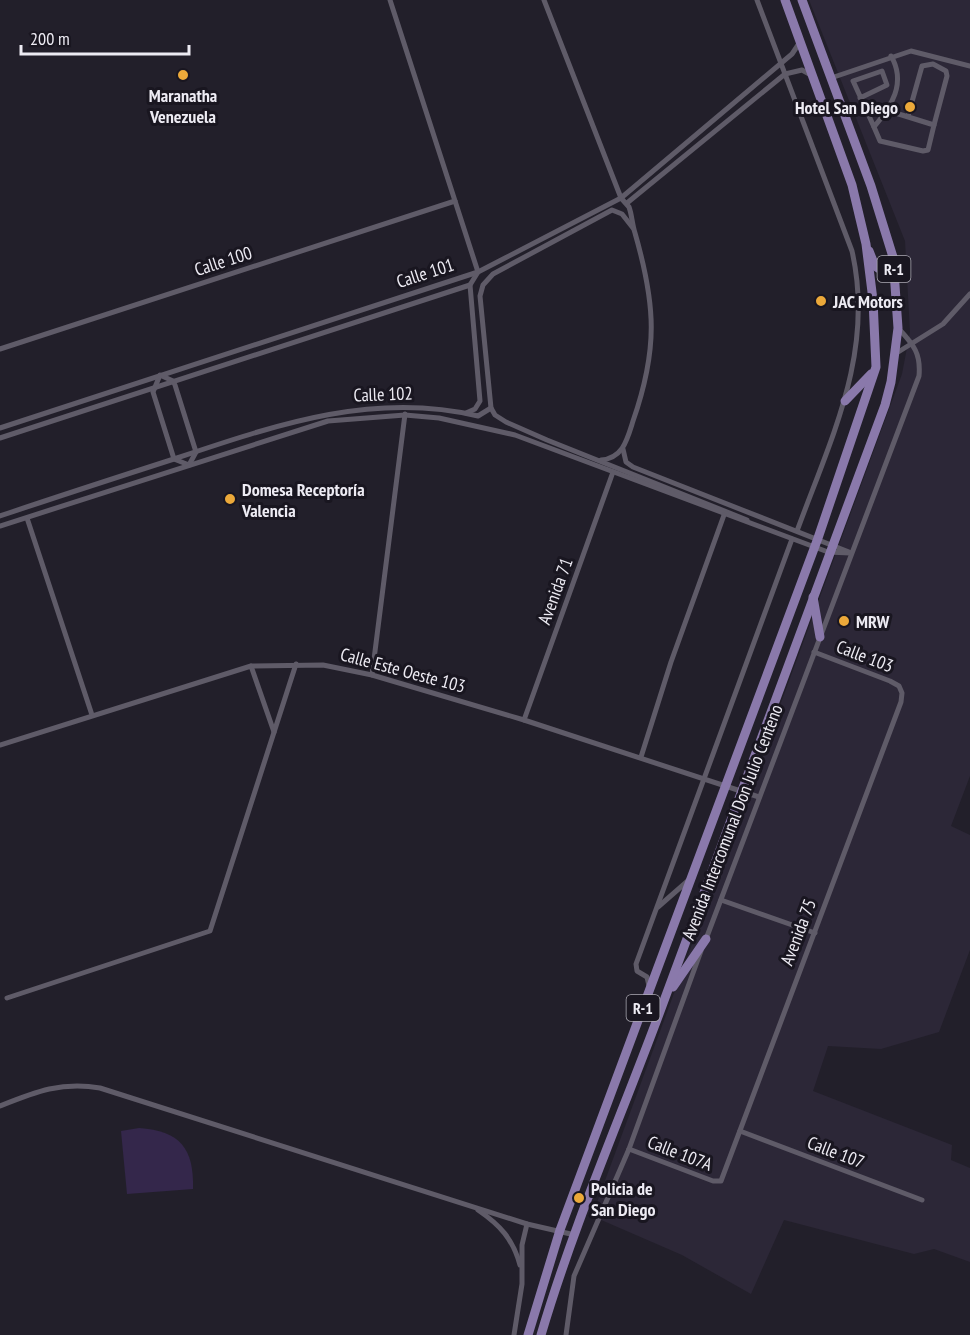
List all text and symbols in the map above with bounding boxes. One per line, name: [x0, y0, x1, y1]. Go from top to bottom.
scale bar: [21, 18, 189, 56]
text: 200 m: [30, 27, 70, 50]
marker: Maranatha Venezuela: [176, 68, 190, 82]
place label: Maranatha Venezuela: [149, 84, 217, 128]
place label: Hotel San Diego: [795, 96, 898, 119]
marker: Hotel San Diego: [903, 100, 917, 114]
street label: Calle 100: [191, 241, 255, 281]
street label: Calle 101: [393, 253, 457, 293]
road number: R-1: [878, 256, 910, 282]
place label: JAC Motors: [832, 290, 903, 313]
marker: JAC Motors: [814, 294, 828, 308]
street label: Calle 102: [353, 381, 413, 407]
place label: Domesa Receptoría Valencia: [241, 478, 365, 522]
marker: Domesa Receptoría Valencia: [223, 492, 237, 506]
street label: Avenida 71: [532, 555, 578, 627]
place label: MRW: [856, 610, 889, 633]
marker: MRW: [837, 614, 851, 628]
street label: Calle 103: [833, 635, 897, 677]
street label: Calle Este Oeste 103: [338, 642, 468, 698]
street label: Avenida Intercomunal Don Julio Centeno: [676, 701, 788, 943]
street label: Avenida 75: [775, 896, 821, 968]
road number: R-1: [626, 995, 660, 1021]
street label: Calle 107A: [644, 1130, 716, 1176]
street label: Calle 107: [804, 1131, 868, 1173]
place label: Policia de San Diego: [591, 1177, 655, 1221]
marker: Policia de San Diego: [572, 1191, 586, 1205]

